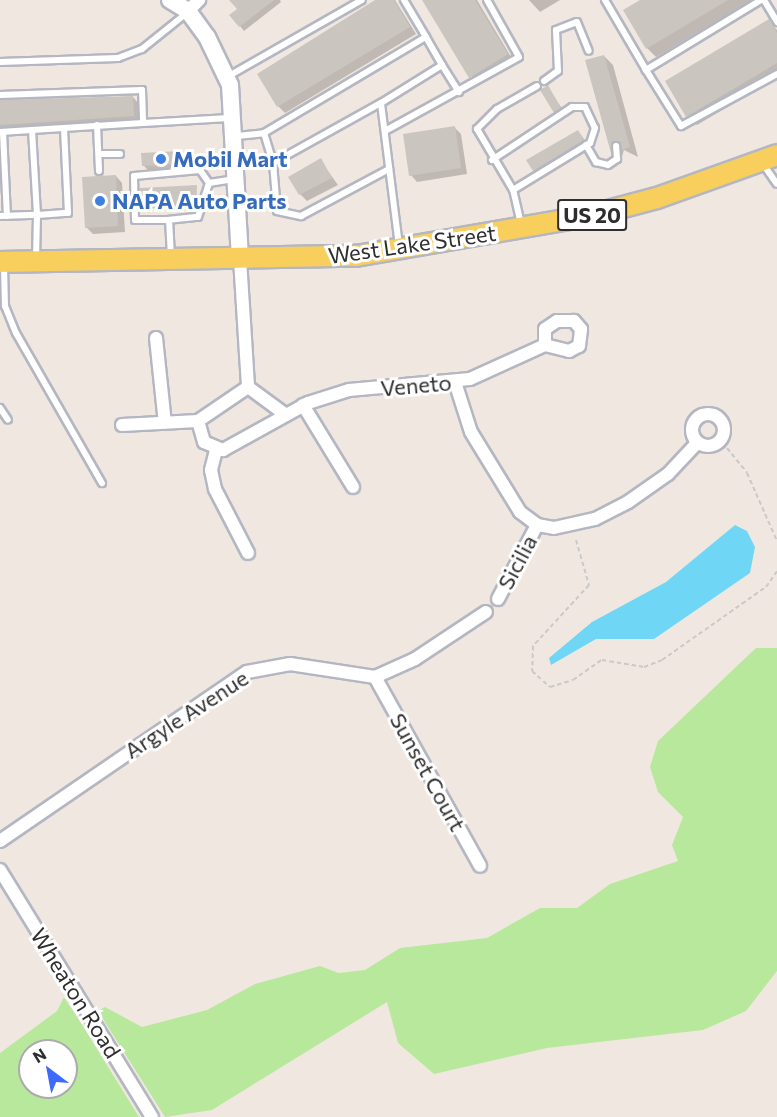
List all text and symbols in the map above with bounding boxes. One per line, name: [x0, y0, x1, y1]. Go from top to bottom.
place label: Mobil Mart: [173, 146, 287, 172]
marker: Mobil Mart: [154, 152, 168, 166]
place label: NAPA Auto Parts: [112, 188, 287, 214]
marker: NAPA Auto Parts: [93, 194, 107, 208]
road number: US 20: [556, 197, 628, 233]
street label: West Lake Street: [326, 219, 498, 269]
street label: Veneto: [379, 369, 453, 401]
street label: Sicilia: [492, 530, 542, 594]
street label: Argyle Avenue: [119, 664, 253, 764]
street label: Sunset Court: [385, 708, 471, 836]
street label: Wheaton Road: [25, 923, 127, 1063]
north arrow: [18, 1039, 78, 1099]
text: N: [29, 1044, 49, 1066]

